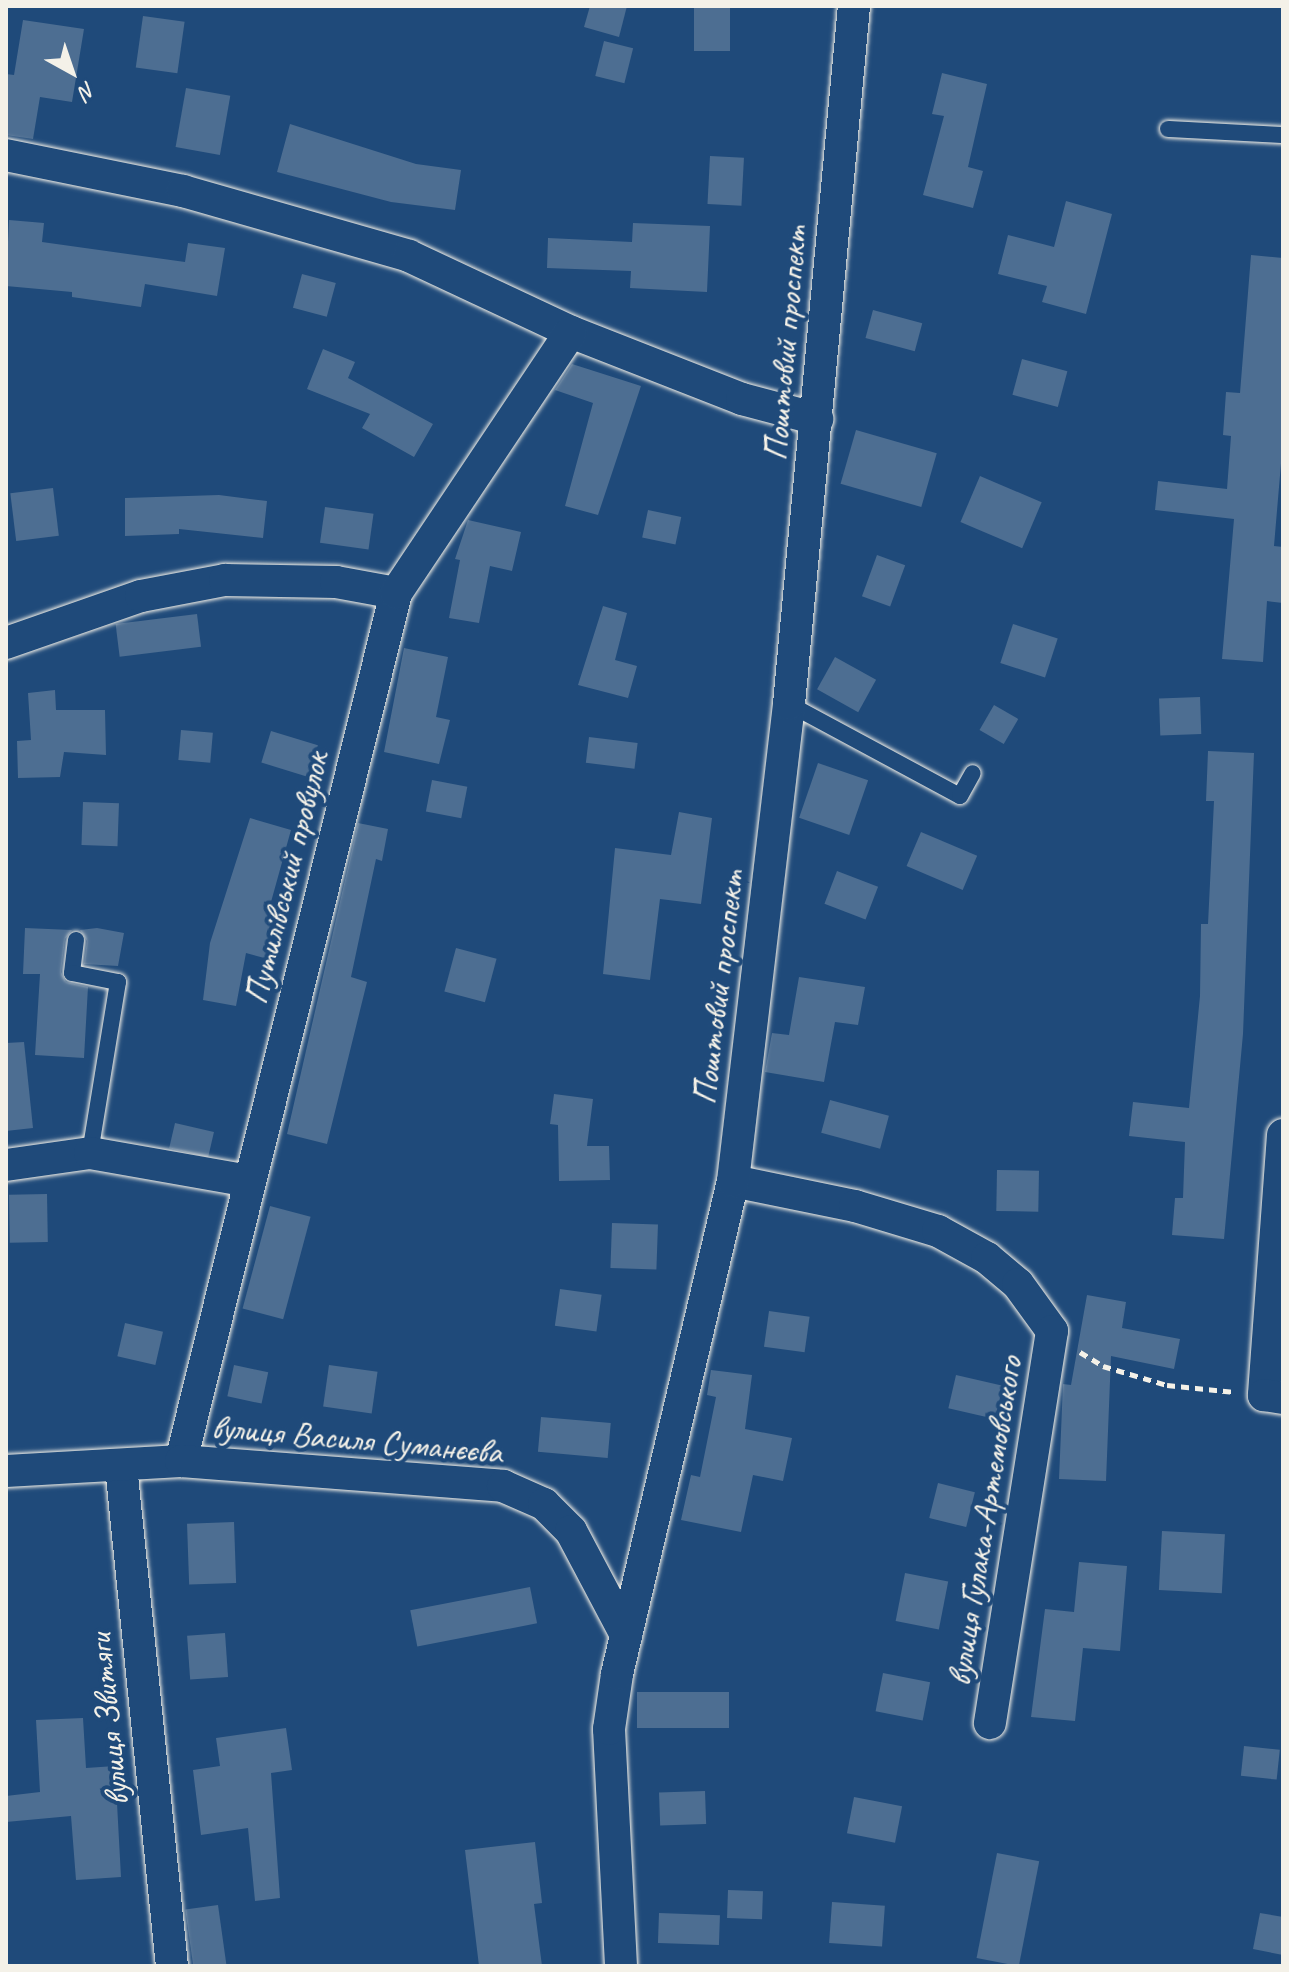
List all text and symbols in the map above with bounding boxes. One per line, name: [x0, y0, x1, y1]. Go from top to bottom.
north arrow: [32, 32, 112, 112]
text: N: [73, 75, 102, 105]
street label: Поштовий проспект: [754, 224, 816, 462]
street label: Путилівський провулок: [235, 748, 337, 1008]
street label: Поштовий проспект: [683, 867, 753, 1107]
street label: вулиця Гулака-Артемовського: [938, 1353, 1030, 1689]
street label: вулиця Василя Суманєєва: [210, 1406, 504, 1472]
street label: вулиця Звитяги: [79, 1632, 137, 1808]

